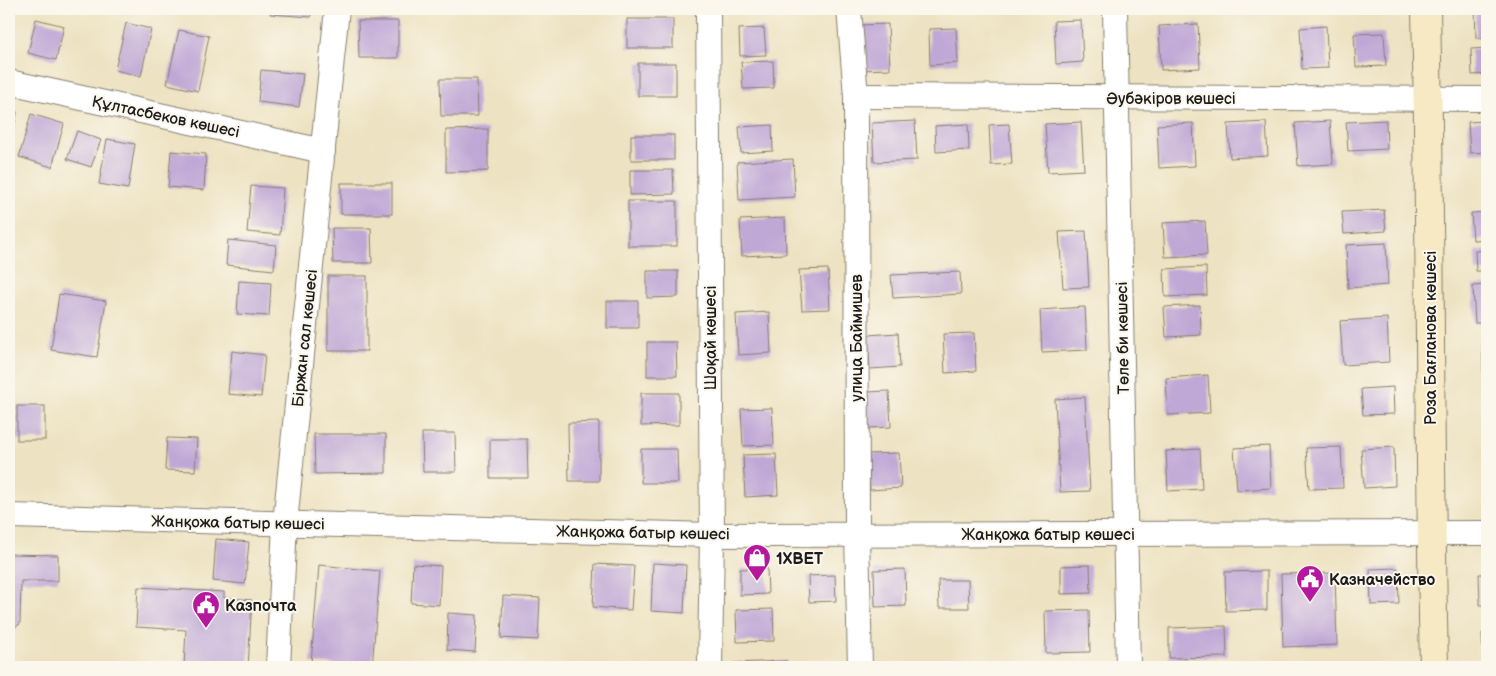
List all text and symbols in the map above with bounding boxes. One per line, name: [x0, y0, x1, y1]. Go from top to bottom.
street label: Әубәкіров көшесі: [1106, 90, 1236, 109]
street label: Құлтасбеков көшесі: [90, 93, 241, 142]
street label: Роза Бағланова көшесі: [1422, 251, 1441, 425]
street label: Біржан сал көшесі: [289, 268, 322, 408]
street label: улица Баймишев: [848, 274, 867, 402]
street label: Төле би көшесі: [1113, 282, 1134, 394]
street label: Шоқай көшесі: [702, 286, 721, 390]
street label: Жанқожа батыр көшесі: [151, 512, 325, 535]
street label: Жанқожа батыр көшесі: [556, 522, 730, 545]
street label: Жанқожа батыр көшесі: [961, 526, 1135, 545]
shop icon: 1XBET: [742, 543, 772, 582]
place label: 1XBET: [776, 550, 824, 569]
public building icon: Казначейство: [1295, 564, 1325, 603]
place label: Казначейство: [1329, 571, 1435, 590]
public building icon: Казпочта: [191, 590, 221, 629]
place label: Казпочта: [225, 597, 297, 616]

